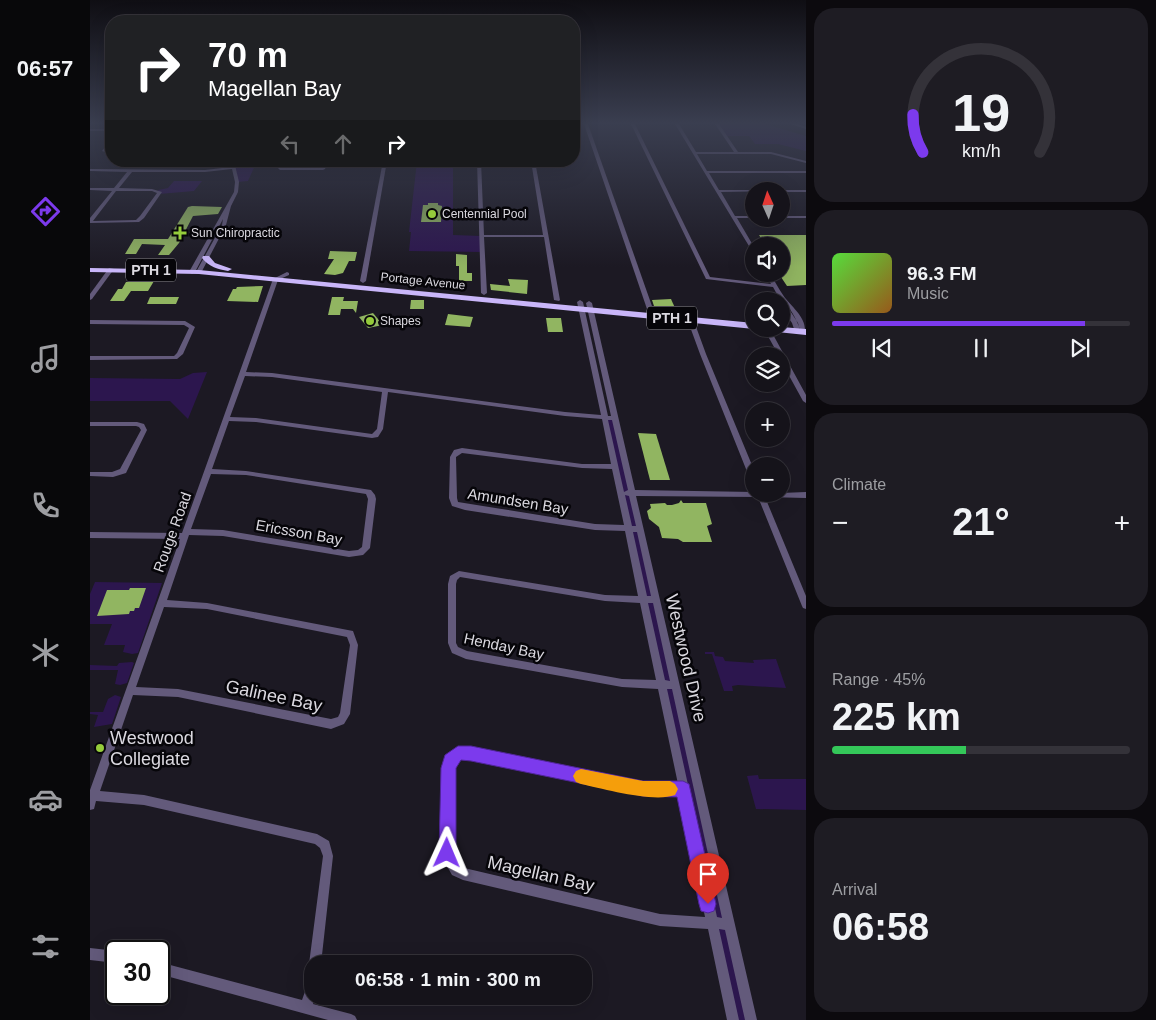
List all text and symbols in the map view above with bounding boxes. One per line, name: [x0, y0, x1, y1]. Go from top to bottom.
icon: right: [125, 35, 190, 100]
text: 70 m: [208, 35, 288, 74]
text: 06:57: [17, 56, 73, 81]
text: Magellan Bay: [208, 76, 341, 101]
text: 19: [952, 84, 1010, 142]
icon: left: [276, 130, 304, 158]
icon: ahead: [329, 130, 357, 158]
icon: right: [382, 130, 410, 158]
text: km/h: [962, 141, 1000, 161]
north arrow: [745, 182, 790, 228]
map controls: [745, 182, 790, 502]
icon: directions: [28, 194, 63, 229]
place label: Centennial Pool: [442, 207, 527, 221]
marker: Centennial Pool: [426, 208, 438, 220]
marker: Sun Chiropractic: [173, 226, 187, 240]
place label: Sun Chiropractic: [191, 226, 280, 240]
button: sound: [745, 237, 790, 282]
road number: PTH 1: [126, 258, 176, 282]
text: 96.3 FM: [907, 263, 977, 284]
street label: Portage Avenue: [380, 270, 466, 292]
text: Music: [907, 285, 949, 302]
button: search: [745, 292, 790, 337]
road number: PTH 1: [647, 306, 697, 330]
place label: Shapes: [380, 314, 421, 328]
marker: Shapes: [364, 315, 376, 327]
icon: previous: [868, 334, 896, 362]
icon: pause: [967, 334, 995, 362]
icon: next: [1066, 334, 1094, 362]
icon: music: [28, 341, 63, 376]
button: layers: [745, 347, 790, 392]
button: +: [745, 402, 790, 447]
button: −: [745, 457, 790, 502]
text: Climate: [832, 476, 886, 493]
street label: Amundsen Bay: [466, 485, 570, 517]
icon: phone: [28, 488, 63, 523]
street label: Rouge Road: [150, 490, 194, 574]
text: 21°: [952, 501, 1010, 543]
text: −: [832, 507, 848, 538]
text: +: [1114, 507, 1130, 538]
street label: Ericsson Bay: [254, 516, 344, 548]
street label: Westwood Drive: [662, 592, 710, 724]
street label: Henday Bay: [462, 629, 546, 663]
icon: climate: [28, 635, 63, 670]
text: Range · 45%: [832, 671, 925, 688]
street label: Galinee Bay: [224, 676, 324, 716]
text: 225 km: [832, 696, 961, 738]
place label: Westwood Collegiate: [110, 728, 194, 769]
marker: Westwood Collegiate: [94, 742, 106, 754]
icon: car: [28, 782, 63, 817]
position arrow: [420, 826, 472, 878]
street label: Magellan Bay: [486, 852, 596, 896]
pin: [687, 853, 729, 904]
icon: arrive: [694, 860, 722, 888]
text: Arrival: [832, 881, 877, 898]
text: 06:58: [832, 906, 929, 948]
icon: filters: [28, 929, 63, 964]
speed limit sign: 30: [105, 940, 170, 1005]
text: 06:58 · 1 min · 300 m: [355, 969, 541, 990]

